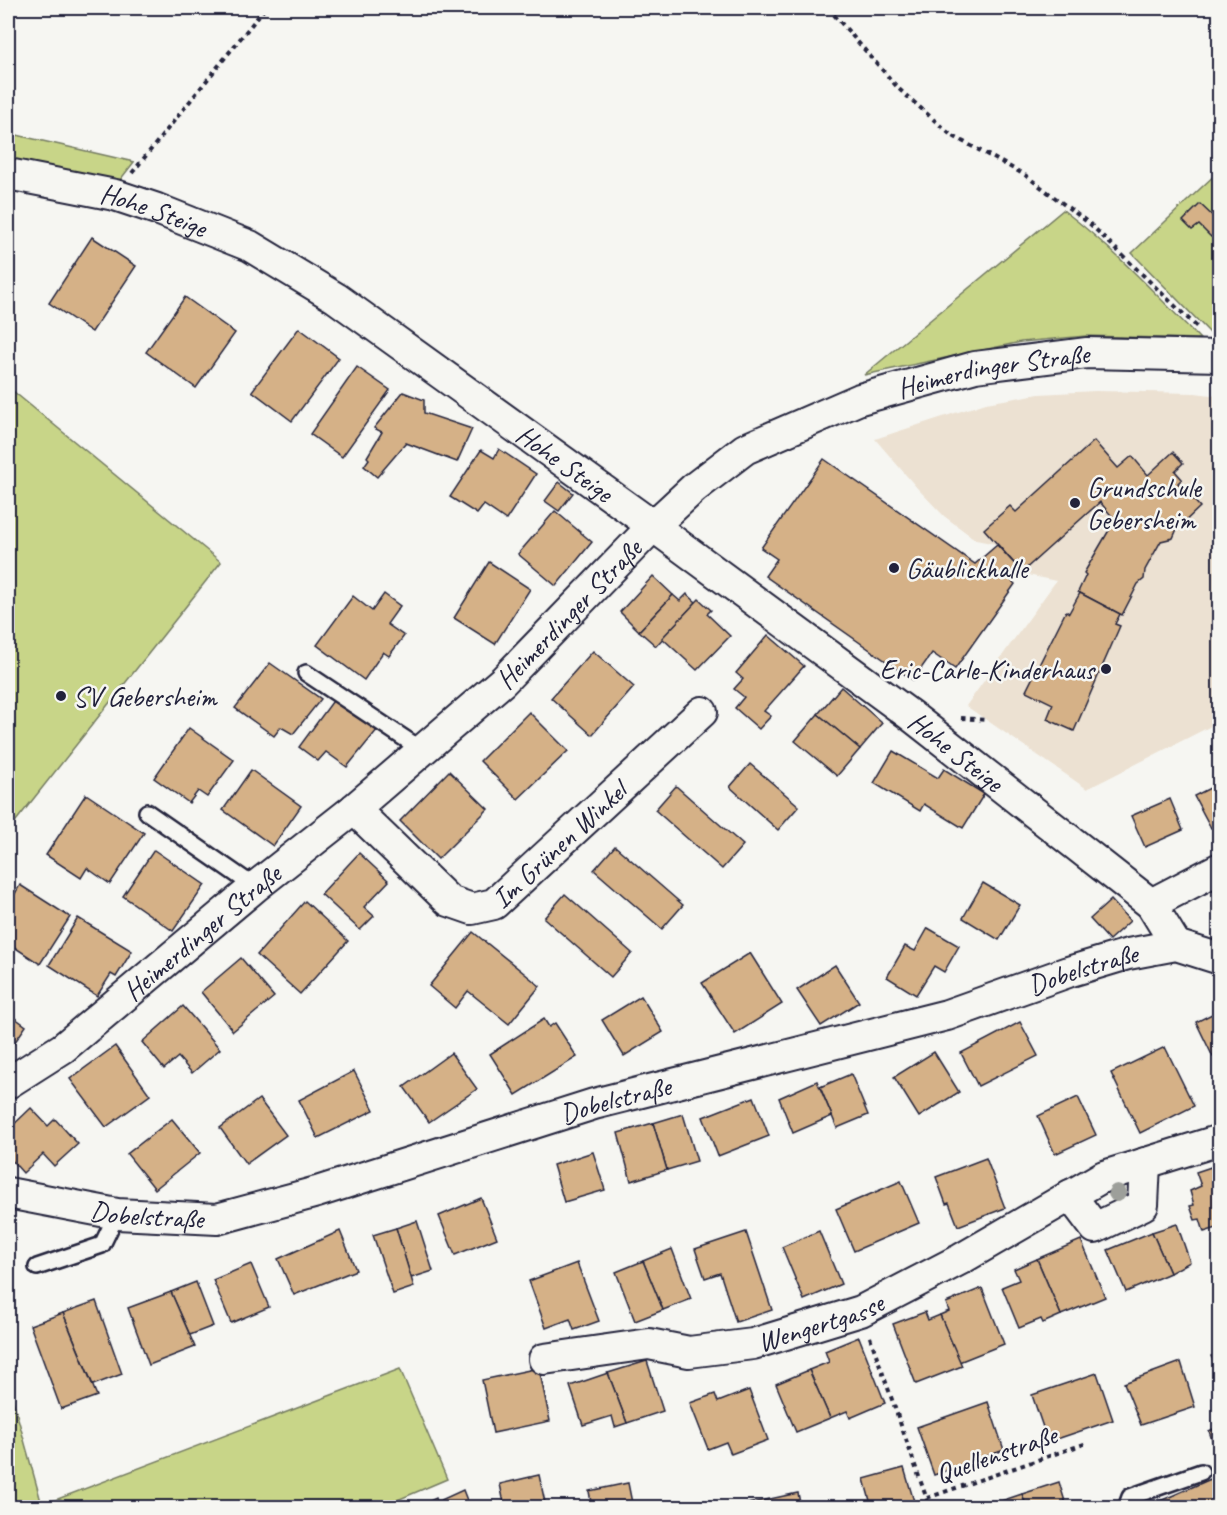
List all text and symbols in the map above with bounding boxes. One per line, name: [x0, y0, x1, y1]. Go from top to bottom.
street label: Hohe Steige: [97, 175, 214, 245]
street label: Heimerdinger Straße: [893, 335, 1093, 405]
street label: Hohe Steige: [510, 416, 622, 510]
place label: Grundschule Gebersheim: [1087, 470, 1203, 537]
marker: Grundschule Gebersheim: [1068, 496, 1082, 510]
street label: Heimerdinger Straße: [488, 530, 650, 696]
place label: Gäublickhalle: [906, 551, 1029, 586]
marker: Gäublickhalle: [887, 561, 901, 575]
place label: Eric-Carle-Kinderhaus: [880, 652, 1096, 687]
marker: Eric-Carle-Kinderhaus: [1099, 662, 1113, 676]
place label: SV Gebersheim: [73, 679, 218, 714]
marker: SV Gebersheim: [54, 689, 68, 703]
street label: Hohe Steige: [902, 703, 1012, 800]
street label: Im Grünen Winkel: [484, 770, 637, 915]
street label: Heimerdinger Straße: [116, 855, 289, 1008]
street label: Dobelstraße: [1023, 935, 1142, 1002]
street label: Dobelstraße: [555, 1067, 676, 1131]
street label: Dobelstraße: [88, 1192, 206, 1236]
street label: Wengertgasse: [753, 1284, 891, 1359]
street label: Quellenstraße: [931, 1416, 1063, 1491]

